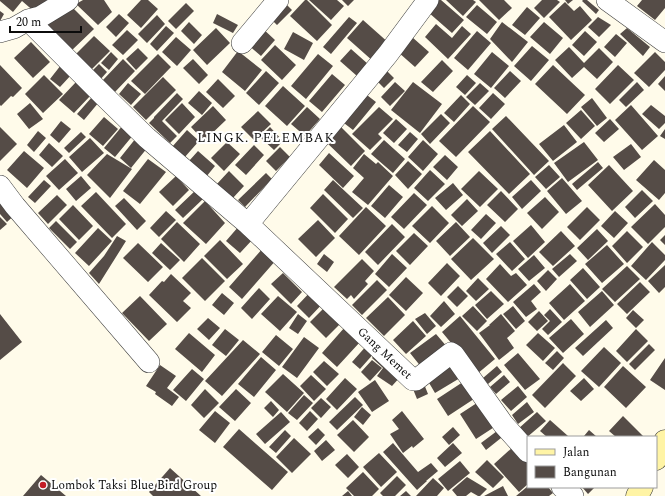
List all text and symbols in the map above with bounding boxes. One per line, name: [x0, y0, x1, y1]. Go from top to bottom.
scale bar: [10, 8, 81, 34]
text: 20 m: [16, 13, 41, 32]
district label: LINGK. PELEMBAK: [197, 128, 335, 148]
street label: Gang Memet: [353, 323, 416, 384]
legend: [527, 436, 657, 488]
text: Jalan: [563, 443, 590, 462]
text: Bangunan: [563, 463, 617, 482]
place label: Lombok Taksi Blue Bird Group: [51, 476, 217, 495]
marker: Lombok Taksi Blue Bird Group: [38, 480, 48, 490]

